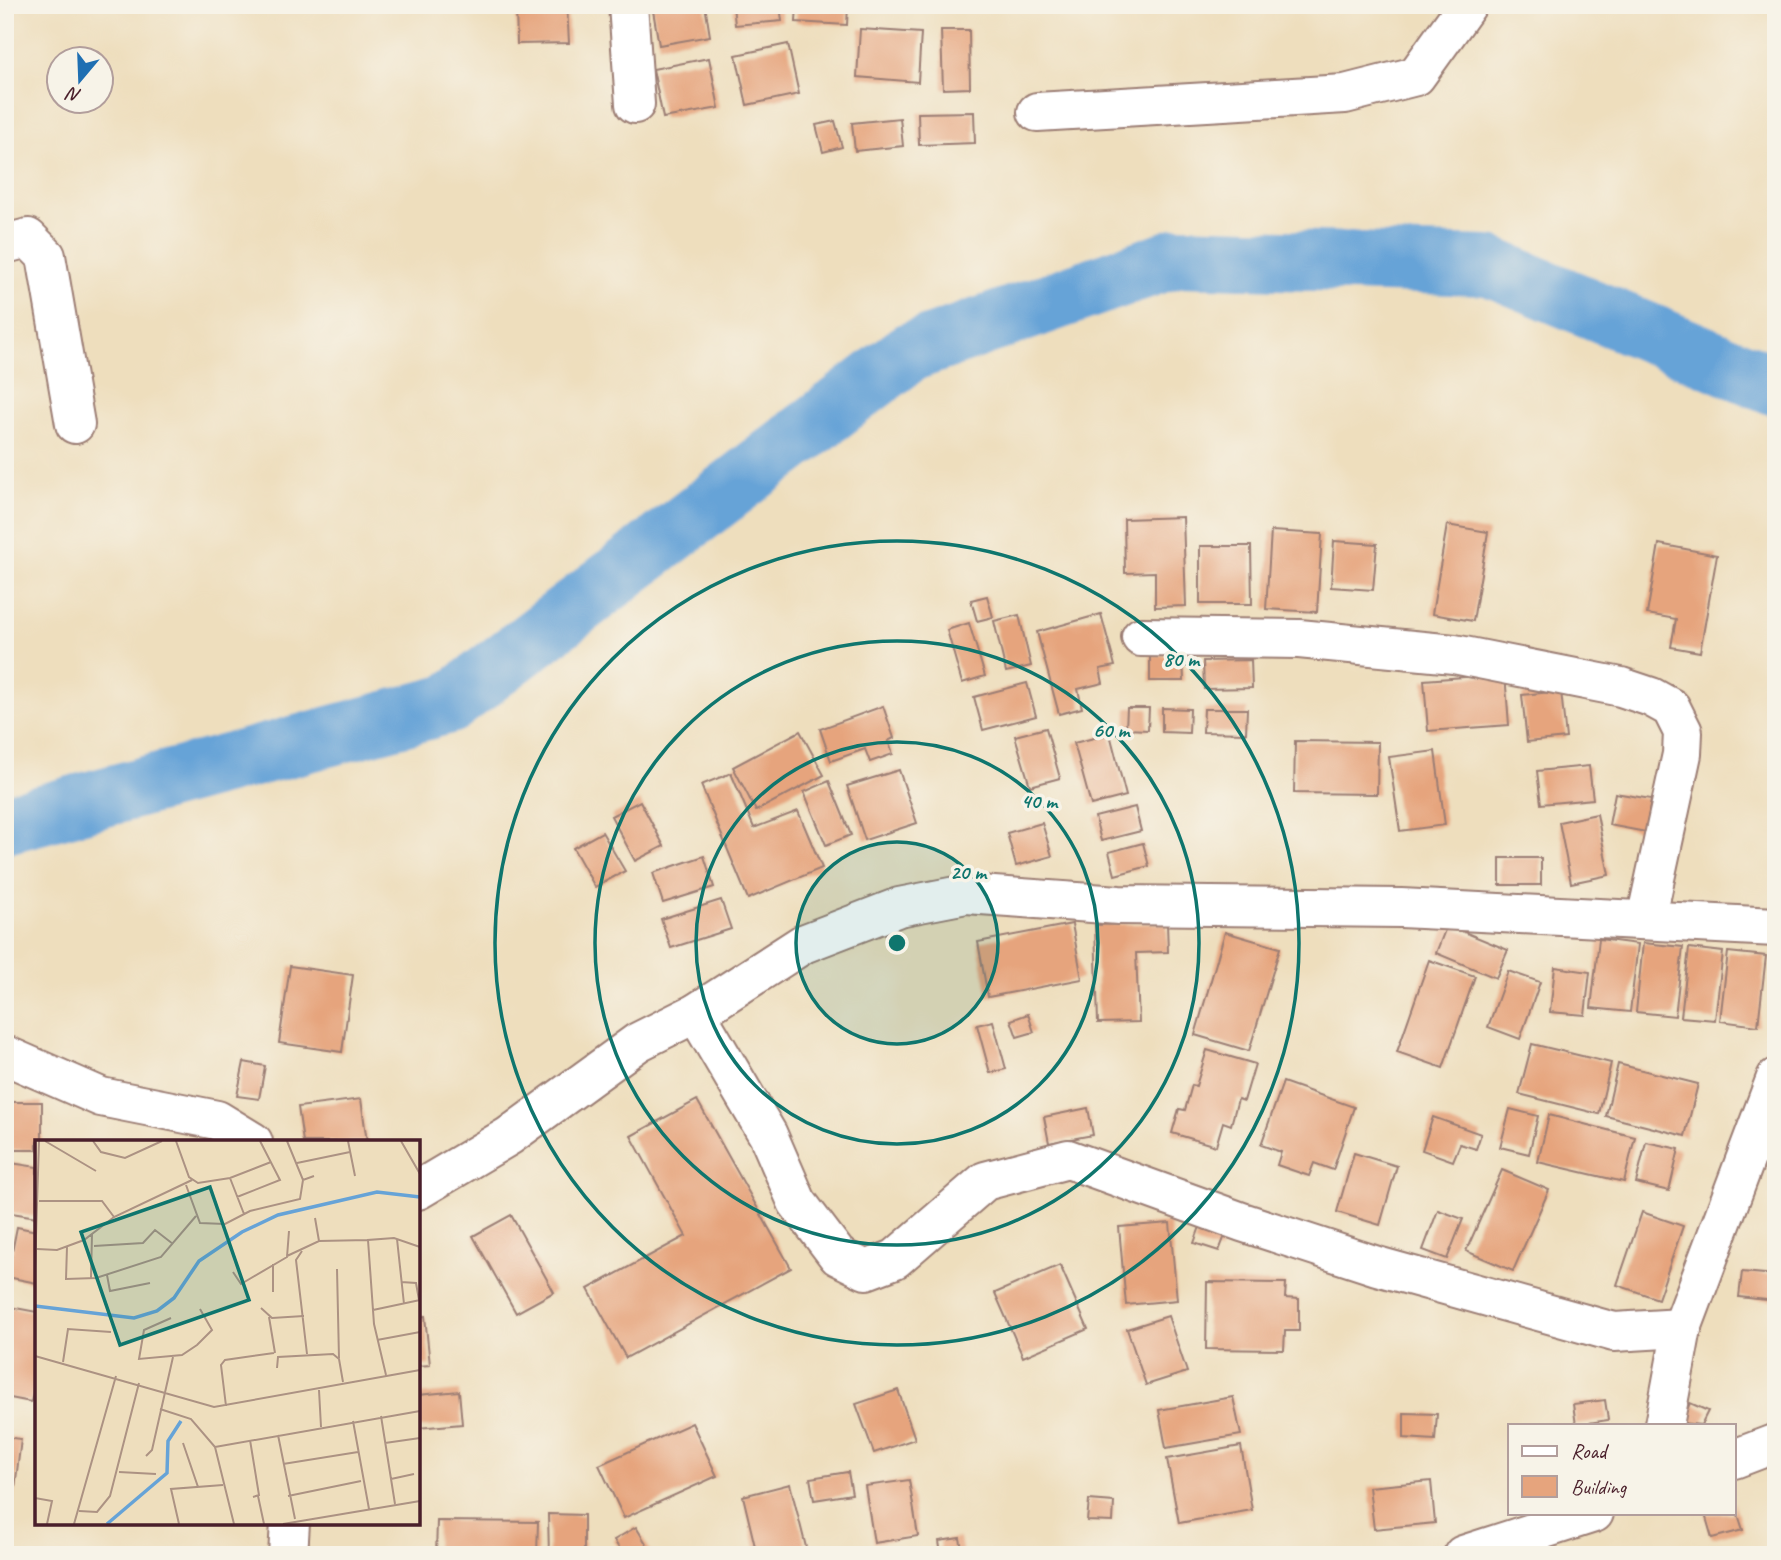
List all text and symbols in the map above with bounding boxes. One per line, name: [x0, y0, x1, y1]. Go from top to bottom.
north arrow: [46, 46, 116, 116]
text: N: [62, 81, 84, 108]
text: 80 m: [1163, 646, 1201, 672]
text: 60 m: [1093, 717, 1131, 743]
text: 40 m: [1021, 788, 1059, 814]
text: 20 m: [950, 859, 988, 885]
centre of rings: [885, 931, 909, 955]
inset map: [35, 1140, 420, 1525]
legend: [1508, 1424, 1736, 1514]
text: Road: [1571, 1438, 1610, 1464]
text: Building: [1571, 1474, 1628, 1500]

